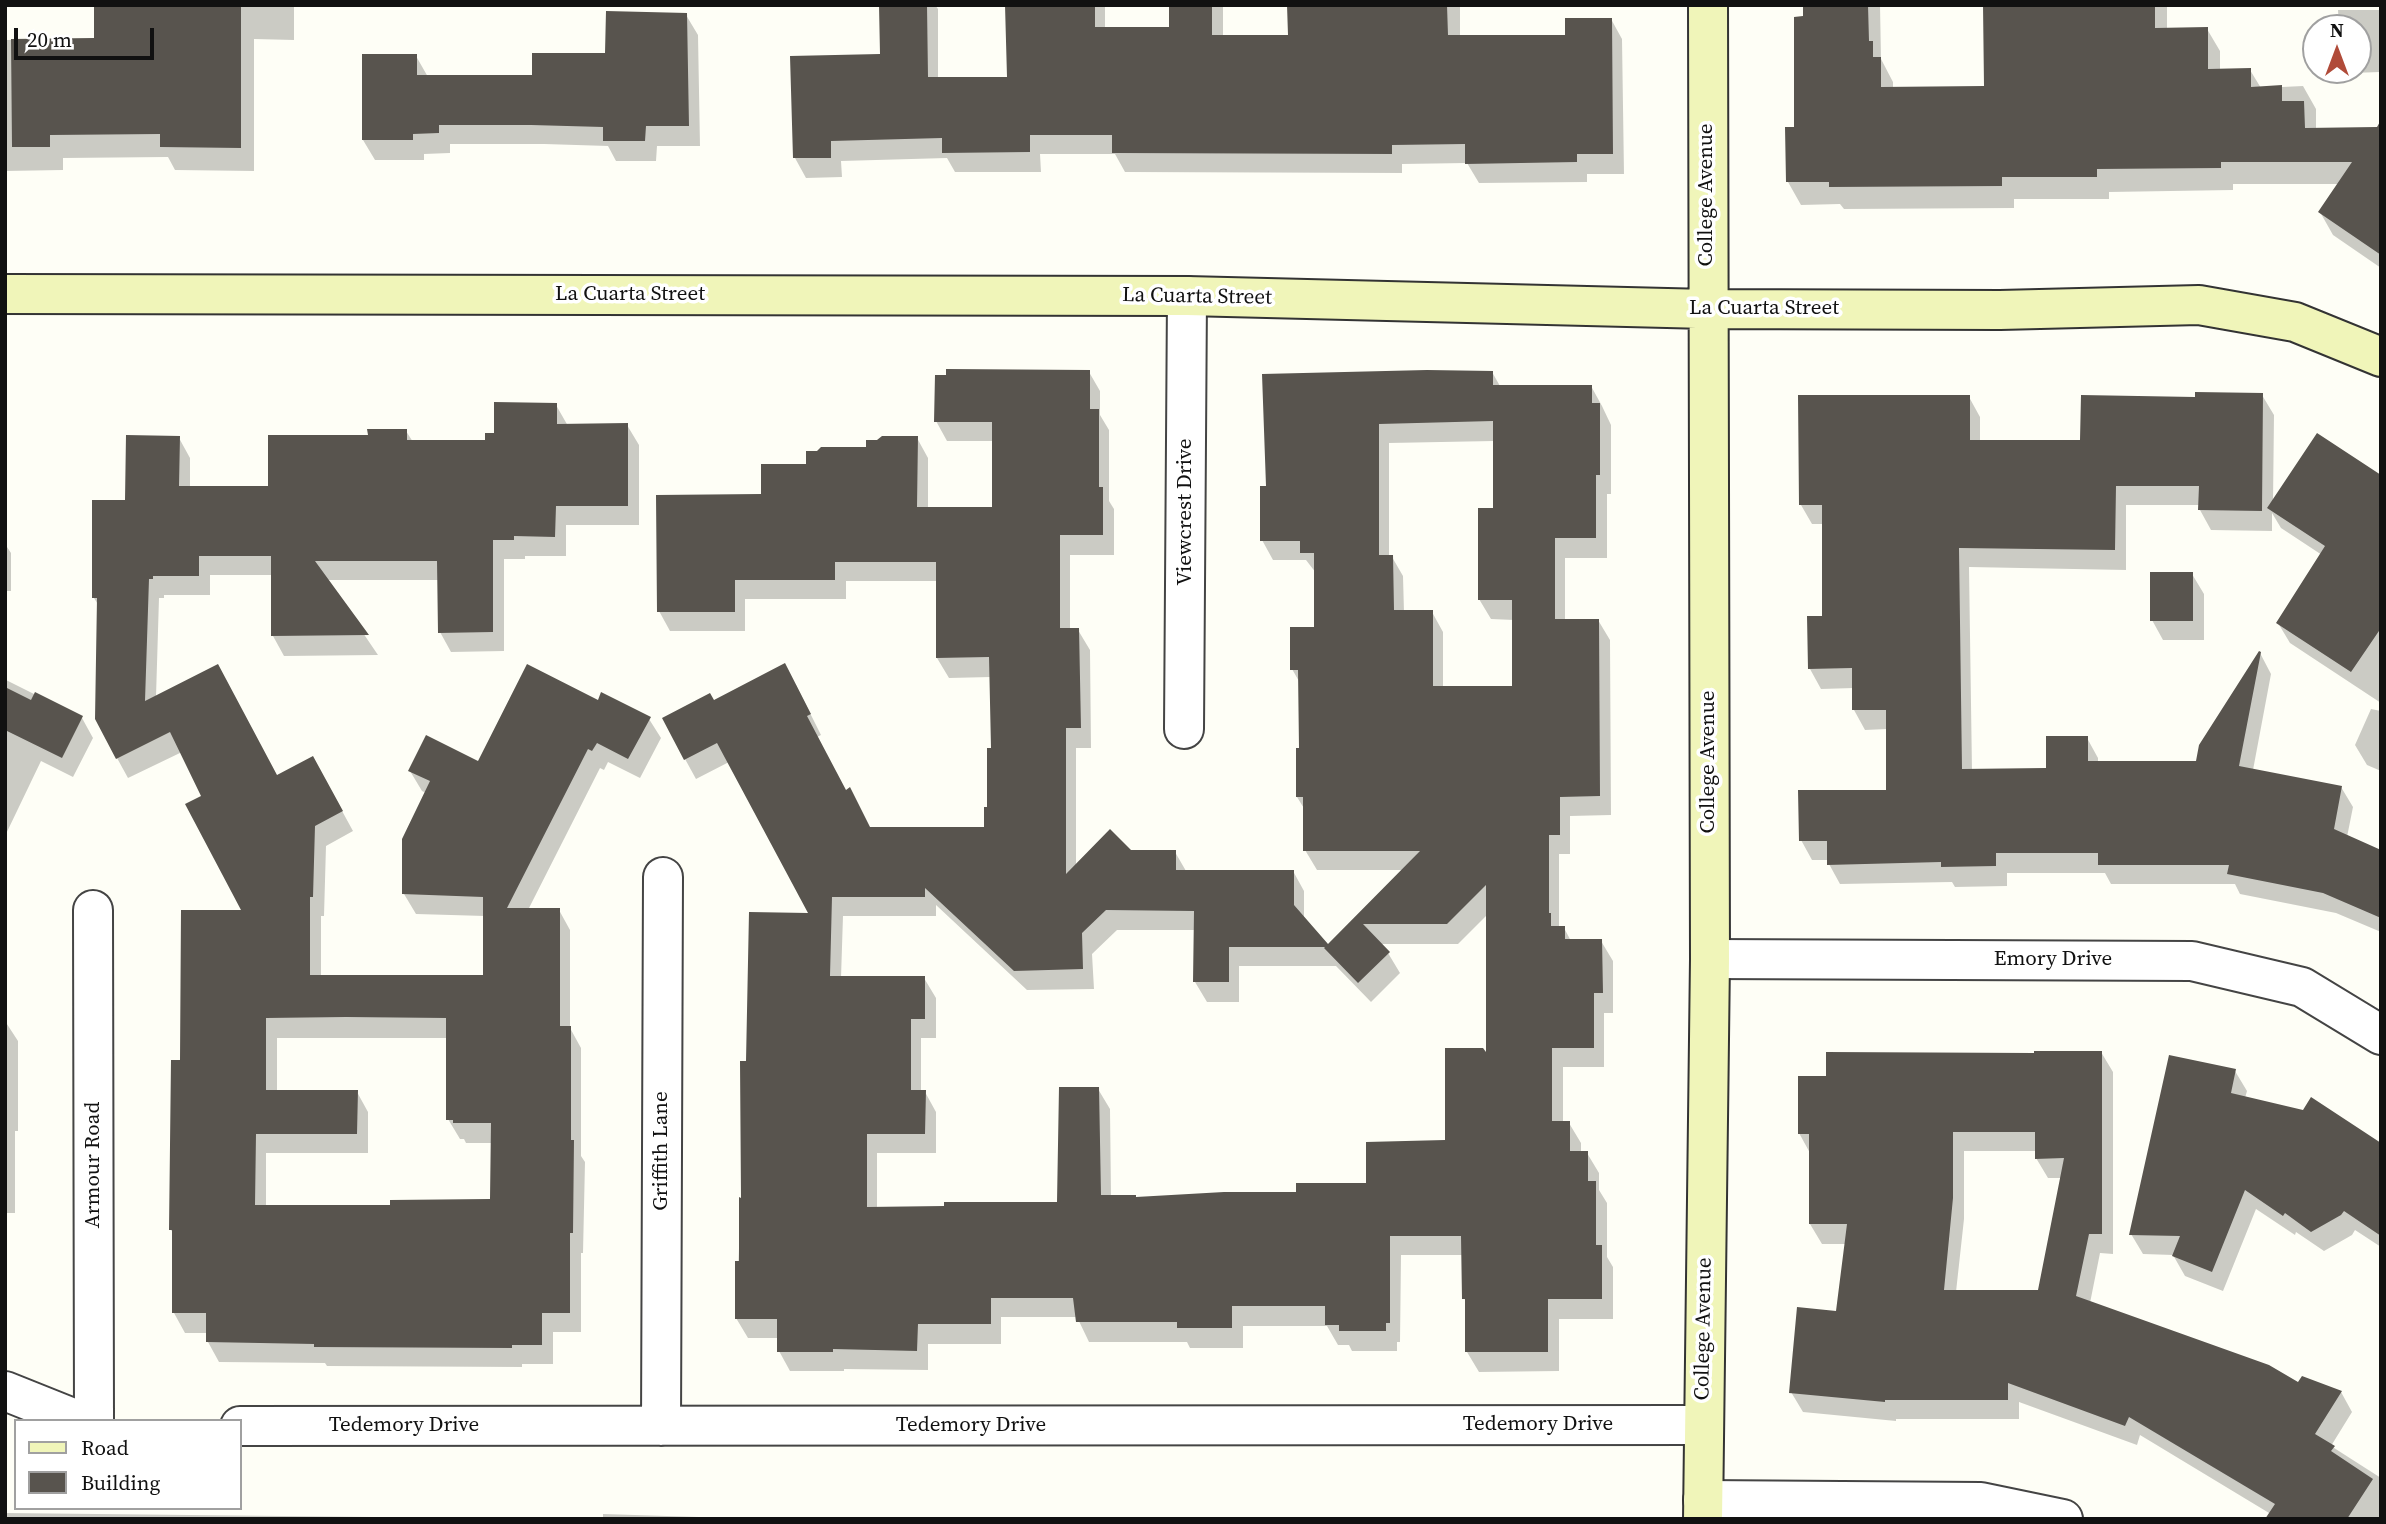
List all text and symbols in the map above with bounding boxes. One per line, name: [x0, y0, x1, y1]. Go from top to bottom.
scale bar: [18, 14, 158, 58]
north arrow: [2302, 14, 2372, 84]
text: N: [2330, 17, 2344, 43]
text: 20 m: [27, 25, 72, 54]
street label: College Avenue: [1694, 123, 1720, 267]
street label: La Cuarta Street: [555, 282, 705, 308]
street label: La Cuarta Street: [1122, 283, 1272, 311]
street label: La Cuarta Street: [1689, 296, 1839, 322]
street label: Viewcrest Drive: [1173, 439, 1199, 585]
street label: College Avenue: [1696, 690, 1722, 834]
street label: Emory Drive: [1994, 947, 2112, 973]
street label: Griffith Lane: [649, 1091, 675, 1211]
street label: Armour Road: [81, 1102, 107, 1228]
street label: College Avenue: [1690, 1257, 1718, 1401]
street label: Tedemory Drive: [1463, 1412, 1613, 1438]
street label: Tedemory Drive: [329, 1413, 479, 1439]
street label: Tedemory Drive: [896, 1413, 1046, 1439]
legend: [14, 1419, 242, 1510]
text: Road: [81, 1433, 129, 1462]
text: Building: [81, 1468, 160, 1497]

